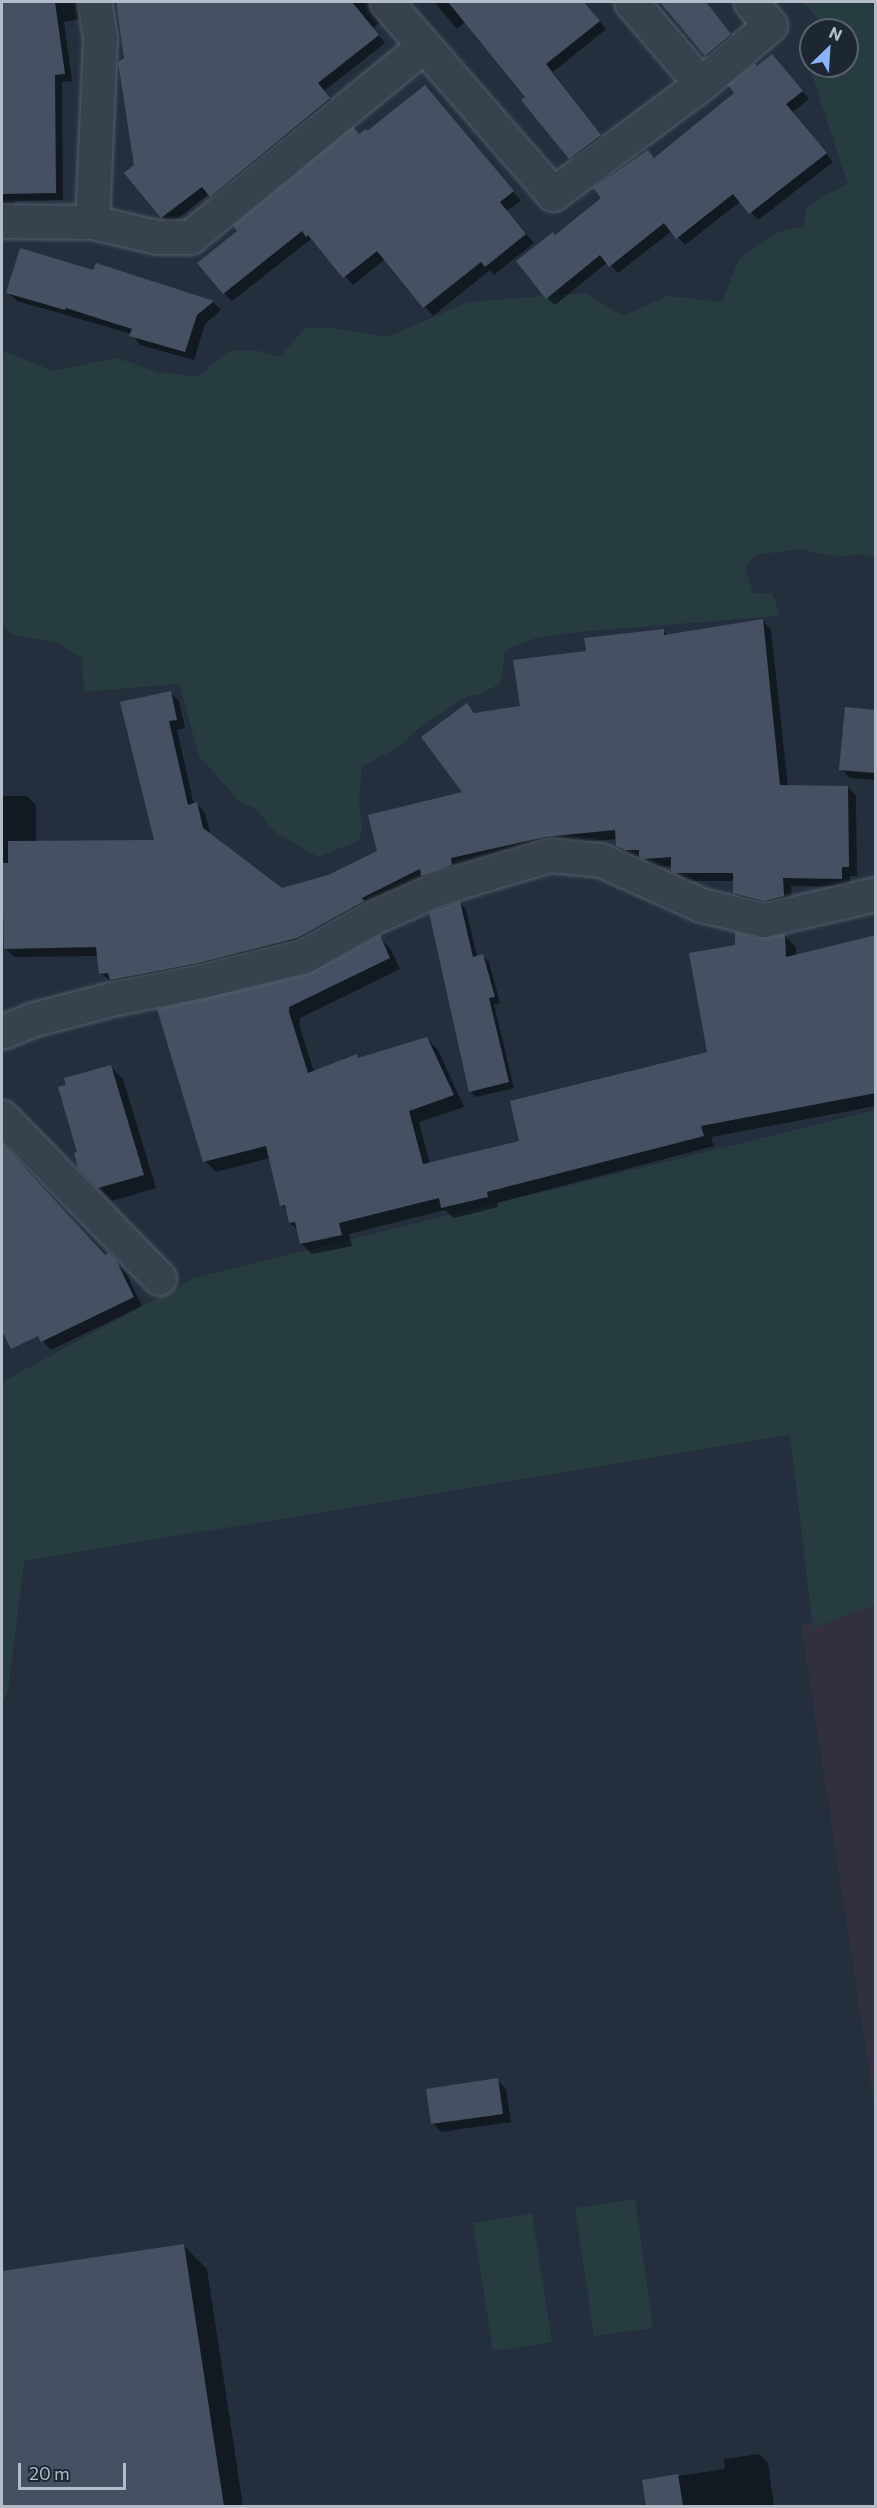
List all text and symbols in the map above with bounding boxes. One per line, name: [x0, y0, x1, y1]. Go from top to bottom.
north arrow: [799, 18, 859, 78]
text: N: [827, 22, 845, 44]
scale bar: [21, 2451, 129, 2489]
text: 20 m: [29, 2462, 70, 2484]

